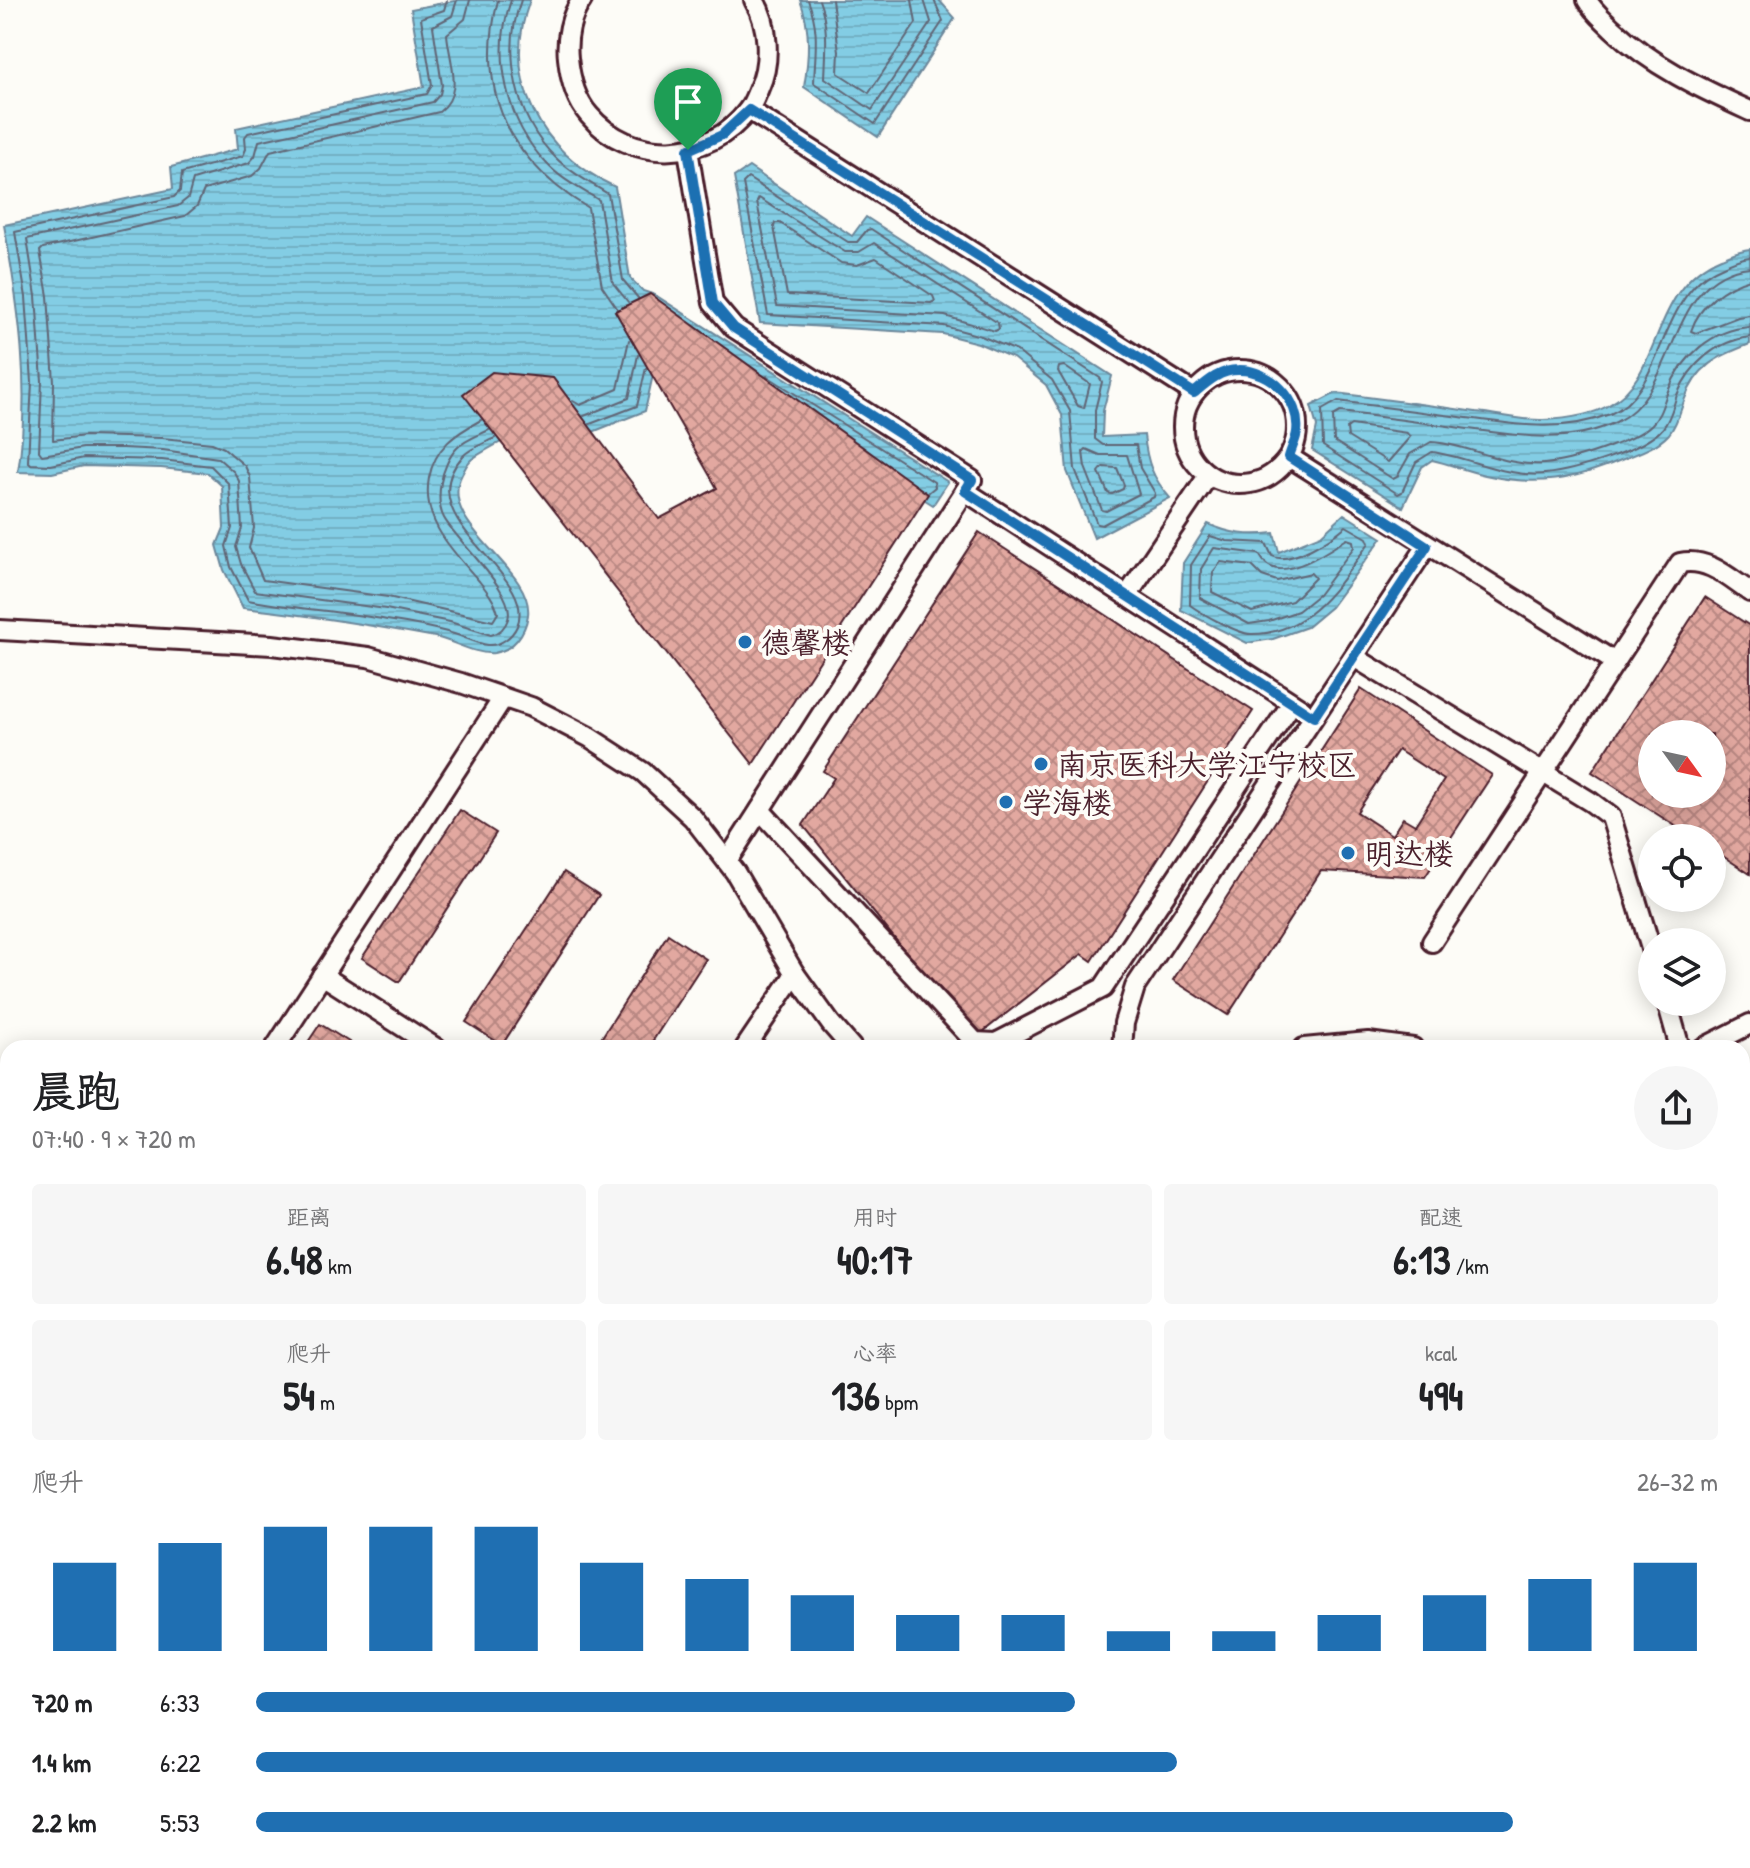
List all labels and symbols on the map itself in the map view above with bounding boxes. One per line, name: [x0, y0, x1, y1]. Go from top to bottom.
pin: [654, 68, 722, 150]
place label: 德馨楼: [761, 622, 851, 662]
marker: 德馨楼: [736, 633, 754, 651]
north arrow: [1638, 720, 1726, 808]
place label: 南京医科大学江宁校区: [1057, 744, 1357, 784]
marker: 南京医科大学江宁校区: [1032, 755, 1050, 773]
place label: 学海楼: [1022, 782, 1112, 822]
marker: 学海楼: [997, 793, 1015, 811]
place label: 明达楼: [1364, 833, 1454, 873]
marker: 明达楼: [1339, 844, 1357, 862]

